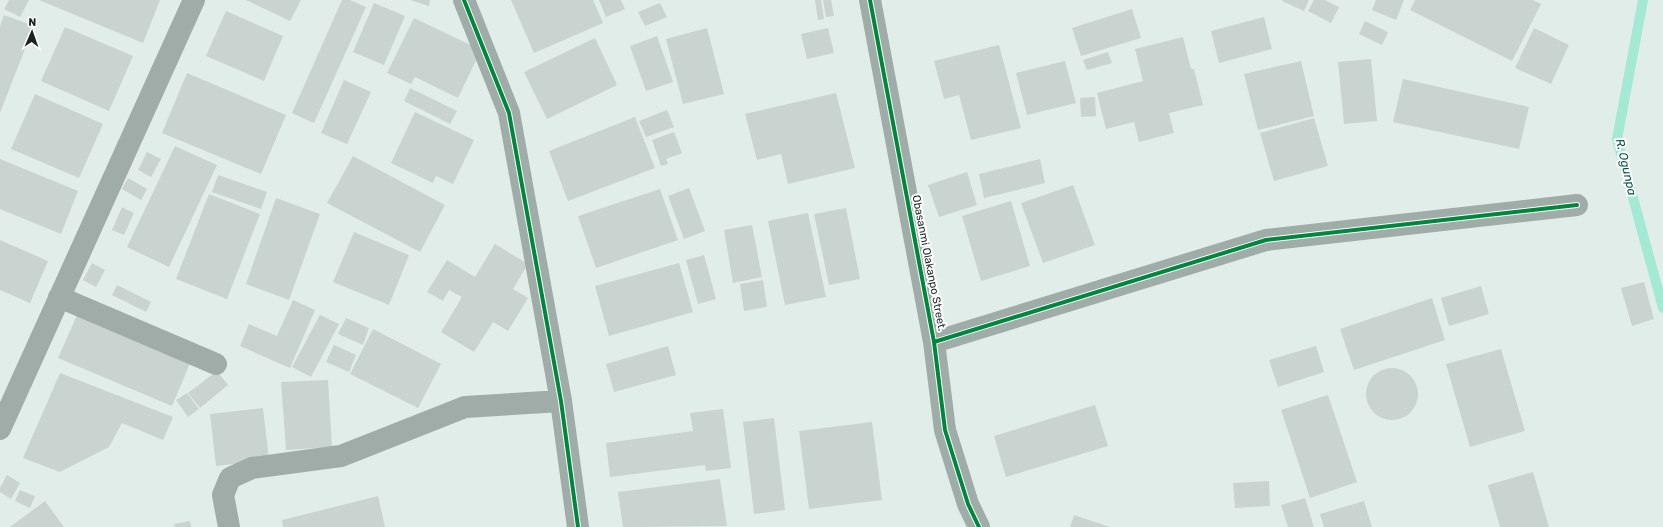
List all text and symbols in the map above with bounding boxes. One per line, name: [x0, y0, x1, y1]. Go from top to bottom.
north arrow: [12, 12, 52, 52]
text: N: [28, 16, 37, 29]
water label: R. Ogunpa: [1613, 137, 1639, 197]
street label: Obasanmi Olakanpo Street.: [909, 194, 949, 332]

